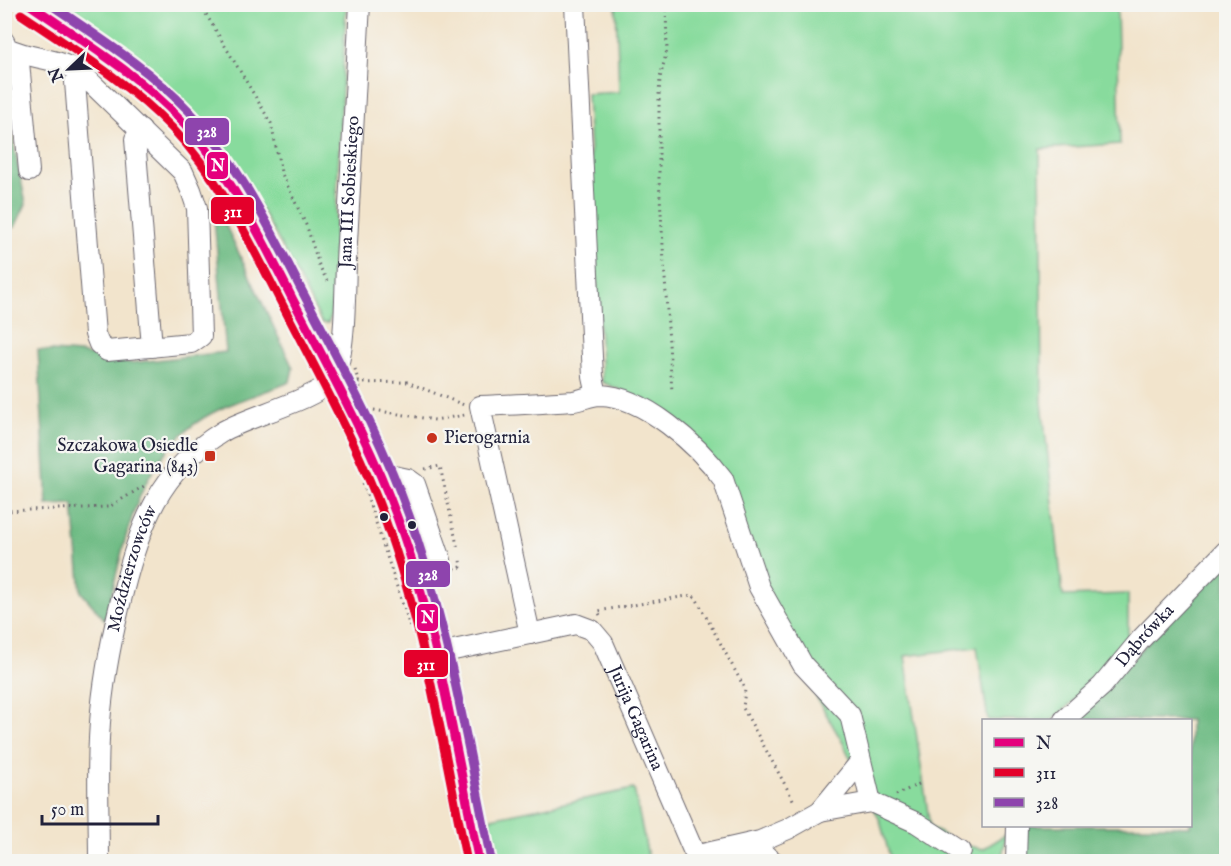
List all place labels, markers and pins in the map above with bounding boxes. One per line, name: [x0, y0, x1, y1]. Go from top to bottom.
place label: Pierogarnia: [444, 427, 530, 450]
marker: Pierogarnia: [425, 431, 439, 445]
place label: Szczakowa Osiedle Gagarina (843): [57, 435, 198, 479]
marker: Szczakowa Osiedle Gagarina (843): [203, 449, 217, 463]
unlabelled marker: [378, 511, 390, 523]
unlabelled marker: [406, 519, 418, 531]

